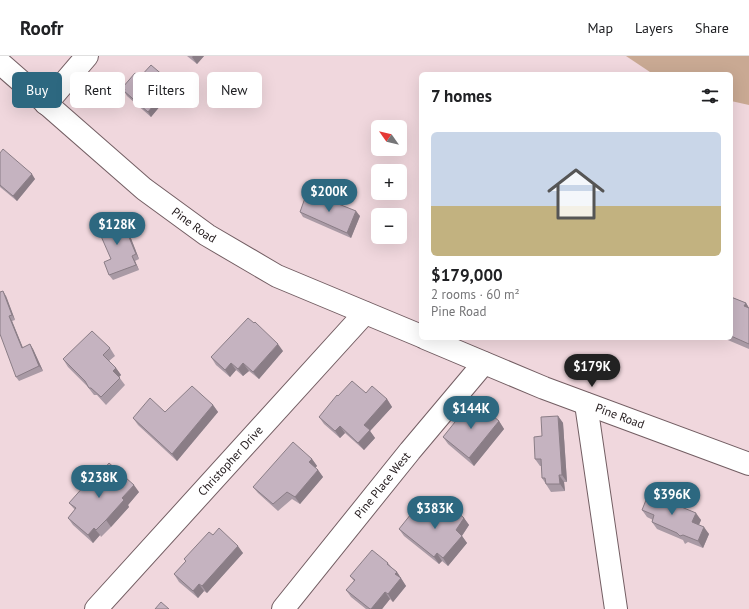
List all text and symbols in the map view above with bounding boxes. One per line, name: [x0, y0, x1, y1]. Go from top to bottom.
text: Roofr: [20, 16, 63, 40]
text: Map: [587, 19, 613, 37]
text: Layers: [635, 19, 673, 37]
text: Share: [695, 19, 729, 37]
chip: Buy: [12, 72, 62, 108]
chip: Rent: [70, 72, 125, 108]
chip: Filters: [133, 72, 199, 108]
chip: New: [207, 72, 262, 108]
text: 7 homes: [431, 85, 492, 107]
icon: filters: [699, 85, 721, 107]
north arrow: [371, 120, 407, 156]
map controls: [371, 120, 407, 244]
icon: home: [540, 158, 612, 230]
button: +: [371, 164, 407, 200]
pin: $200K: [301, 179, 357, 213]
text: $200K: [310, 183, 348, 200]
street label: Pine Road: [169, 204, 219, 246]
button: −: [371, 208, 407, 244]
pin: $128K: [89, 212, 145, 246]
text: $128K: [98, 216, 136, 233]
text: $179,000: [431, 264, 503, 286]
text: 2 rooms · 60 m²: [431, 286, 520, 303]
text: Pine Road: [431, 303, 486, 320]
pin: $179K: [564, 354, 620, 388]
text: $179K: [573, 358, 611, 375]
pin: $144K: [443, 396, 499, 430]
text: $144K: [452, 400, 490, 417]
street label: Pine Road: [593, 400, 647, 432]
street label: Christopher Drive: [194, 422, 266, 499]
street label: Pine Place West: [351, 449, 413, 521]
pin: $238K: [71, 465, 127, 499]
text: $238K: [80, 469, 118, 486]
pin: $396K: [644, 482, 700, 516]
text: $396K: [653, 486, 691, 503]
pin: $383K: [407, 496, 463, 530]
text: $383K: [416, 500, 454, 517]

